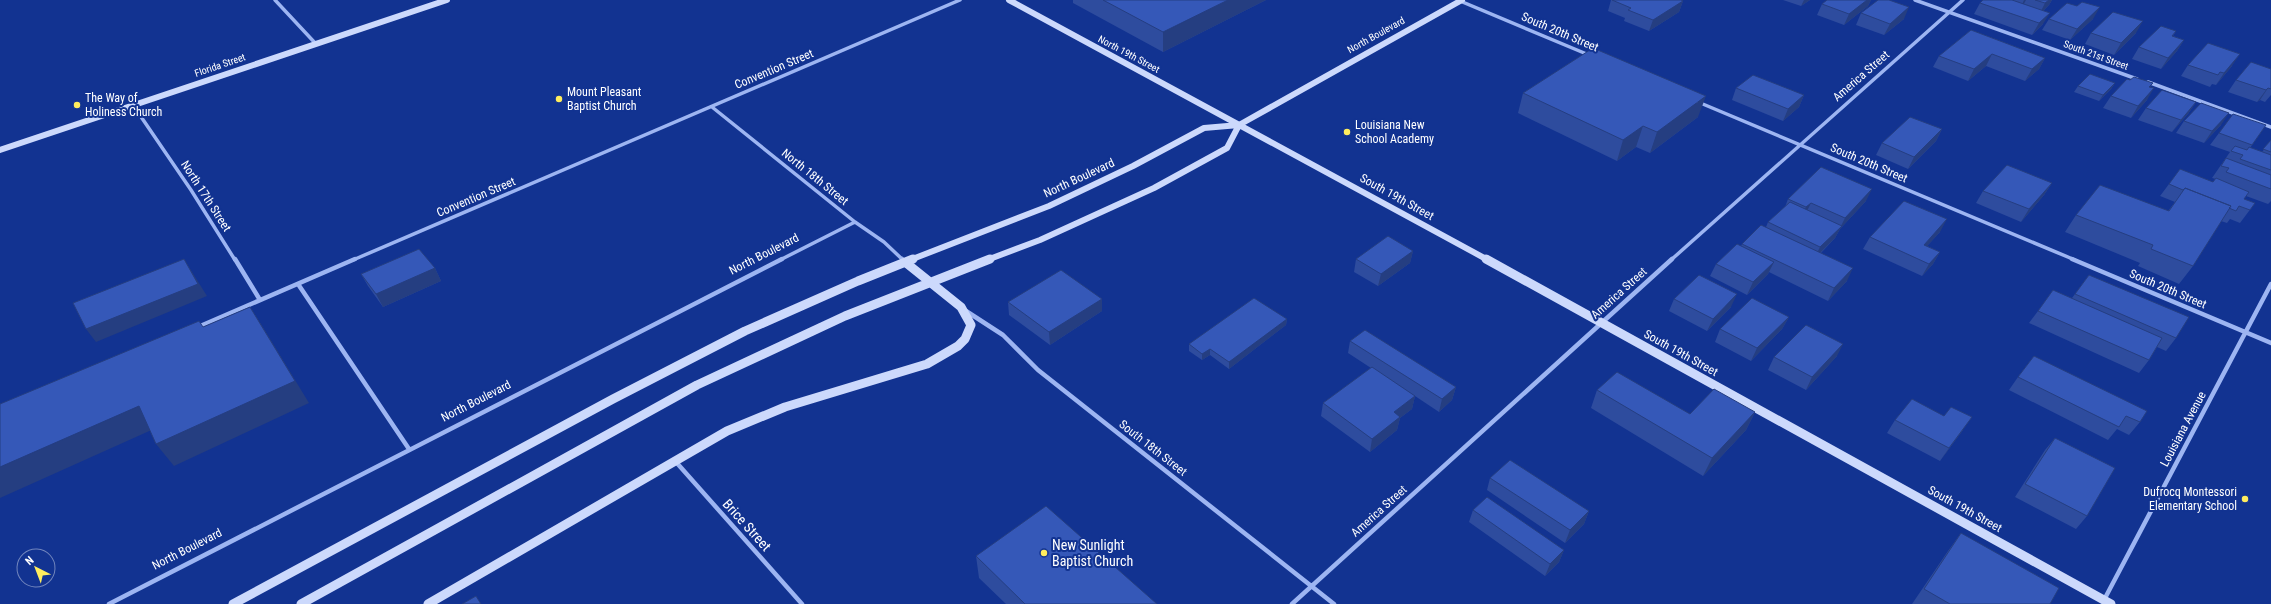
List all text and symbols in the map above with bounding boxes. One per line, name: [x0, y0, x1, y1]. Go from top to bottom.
street label: South 20th Street: [1519, 9, 1601, 55]
street label: North Boulevard: [1345, 15, 1407, 55]
street label: North 19th Street: [1096, 33, 1162, 75]
street label: South 21st Street: [2062, 38, 2130, 72]
street label: Convention Street: [733, 46, 816, 92]
street label: America Street: [1830, 47, 1892, 104]
street label: Florida Street: [193, 51, 247, 79]
place label: Mount Pleasant Baptist Church: [567, 85, 642, 113]
place label: The Way of Holiness Church: [85, 91, 163, 119]
marker: Mount Pleasant Baptist Church: [554, 94, 564, 104]
marker: The Way of Holiness Church: [72, 100, 82, 110]
place label: Louisiana New School Academy: [1355, 118, 1434, 146]
marker: Louisiana New School Academy: [1342, 127, 1352, 137]
street label: South 20th Street: [1828, 140, 1910, 186]
street label: North 18th Street: [779, 146, 851, 208]
street label: North Boulevard: [1041, 155, 1117, 201]
street label: North 17th Street: [178, 158, 234, 234]
street label: South 19th Street: [1358, 171, 1437, 223]
street label: Convention Street: [435, 174, 518, 220]
street label: North Boulevard: [727, 230, 801, 278]
street label: America Street: [1588, 264, 1650, 322]
street label: South 20th Street: [2127, 266, 2209, 312]
street label: South 19th Street: [1642, 327, 1721, 379]
street label: North Boulevard: [439, 377, 513, 425]
street label: Louisiana Avenue: [2157, 389, 2209, 469]
street label: South 18th Street: [1116, 417, 1190, 479]
street label: America Street: [1348, 482, 1410, 540]
street label: South 19th Street: [1926, 483, 2005, 535]
place label: Dufrocq Montessori Elementary School: [2143, 485, 2237, 513]
marker: Dufrocq Montessori Elementary School: [2240, 494, 2250, 504]
street label: Brice Street: [720, 496, 774, 554]
street label: North Boulevard: [150, 525, 224, 573]
place label: New Sunlight Baptist Church: [1052, 537, 1133, 569]
north arrow: [16, 548, 56, 588]
marker: New Sunlight Baptist Church: [1039, 548, 1049, 558]
text: N: [23, 554, 37, 568]

